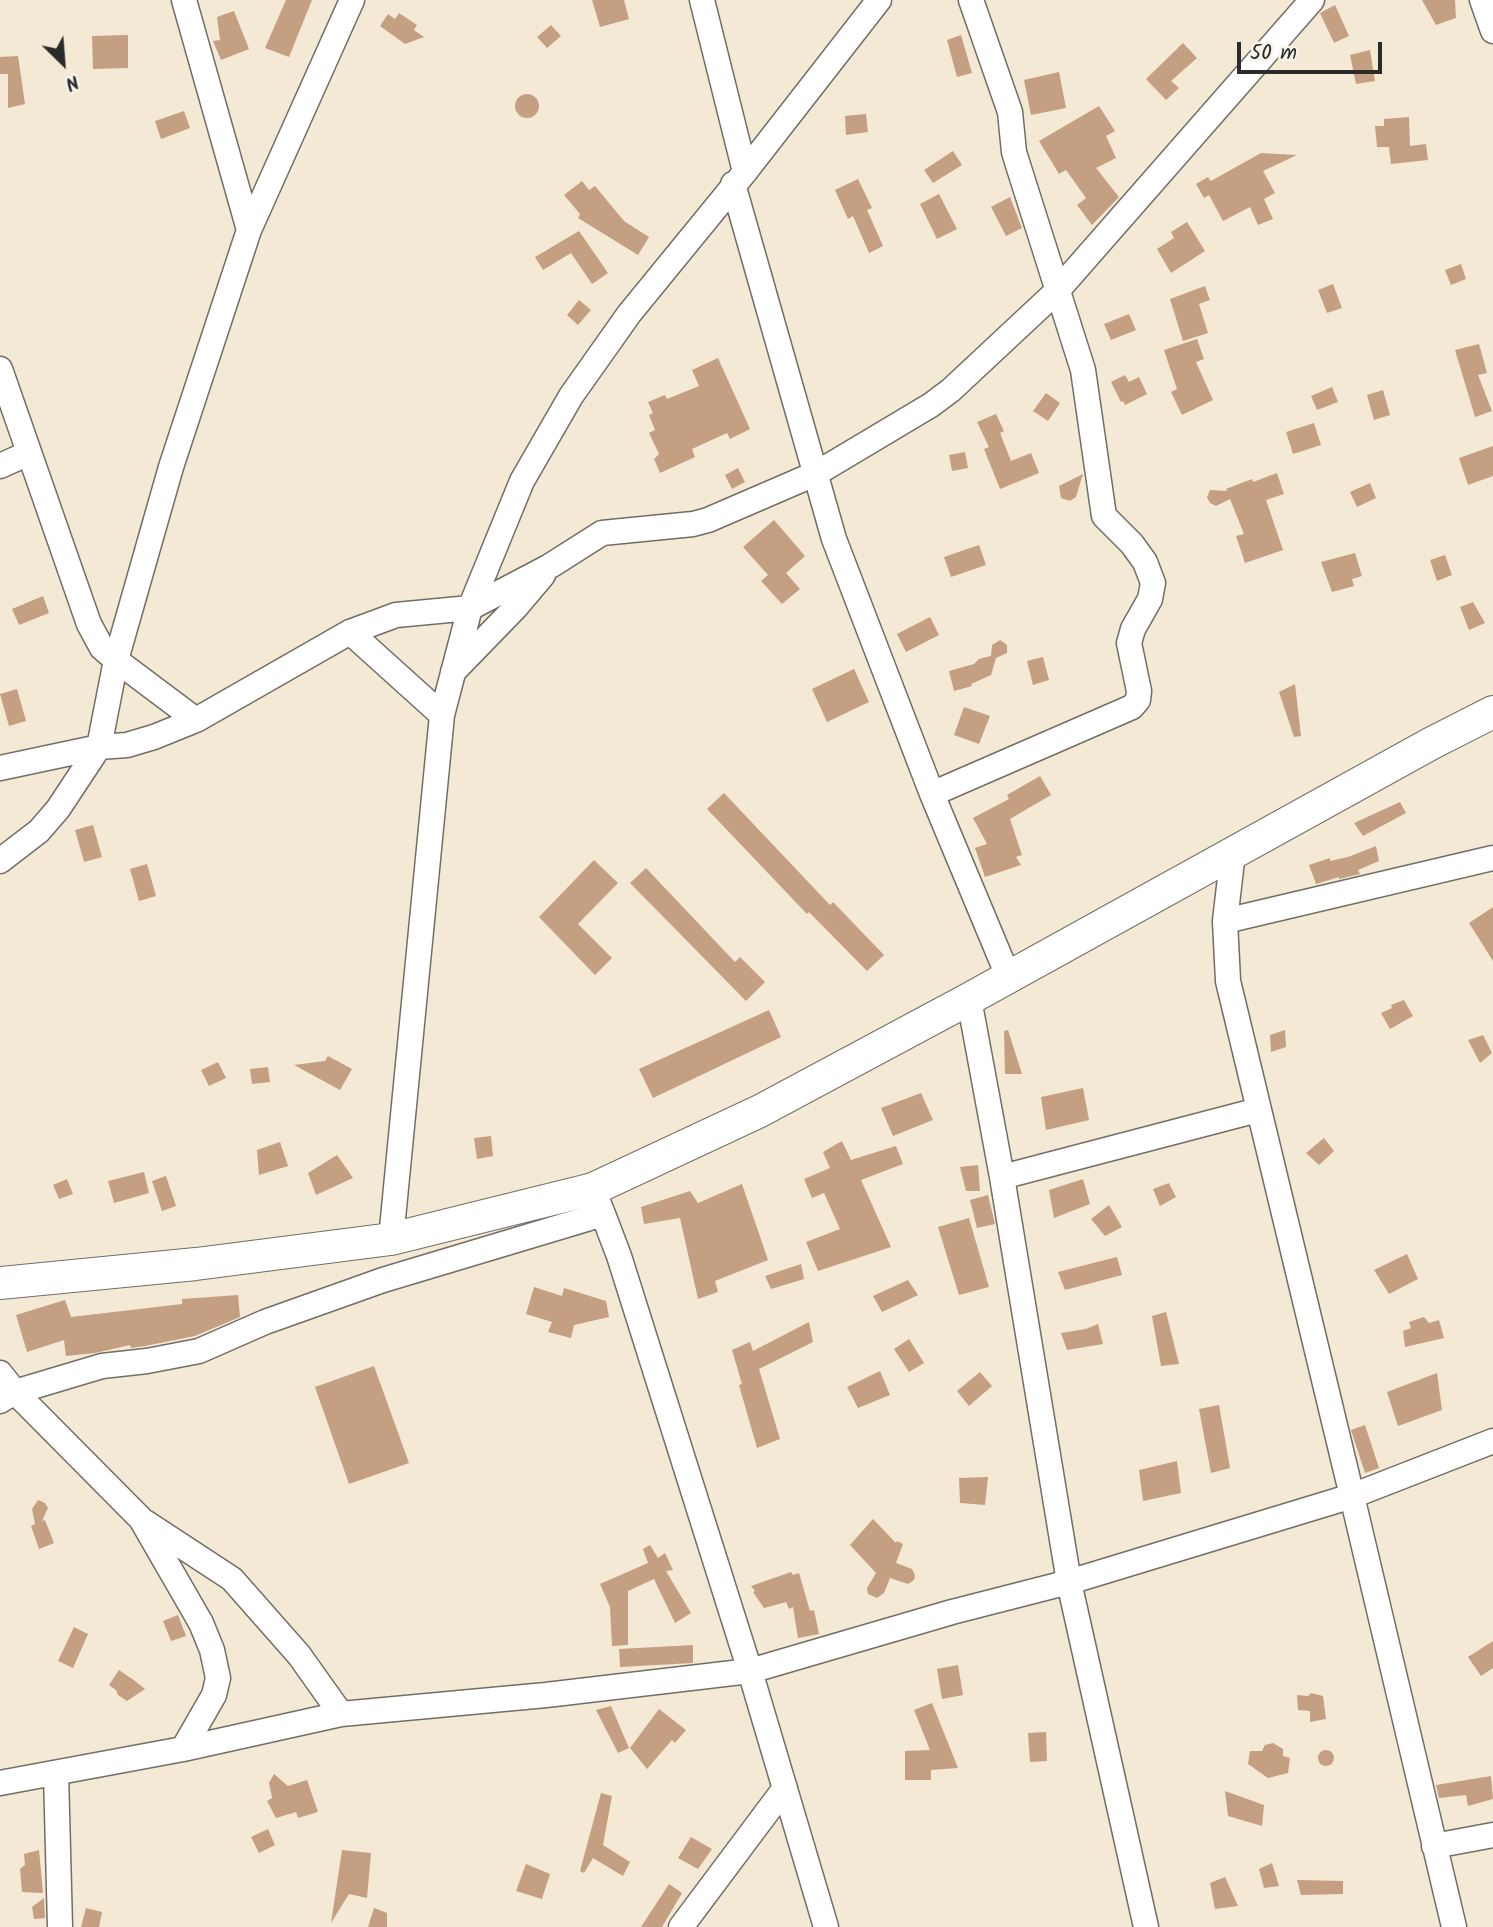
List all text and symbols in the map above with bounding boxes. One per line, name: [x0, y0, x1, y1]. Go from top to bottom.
north arrow: [28, 28, 98, 98]
scale bar: [1241, 28, 1386, 72]
text: 50 m: [1250, 37, 1297, 70]
text: N: [60, 66, 84, 98]

